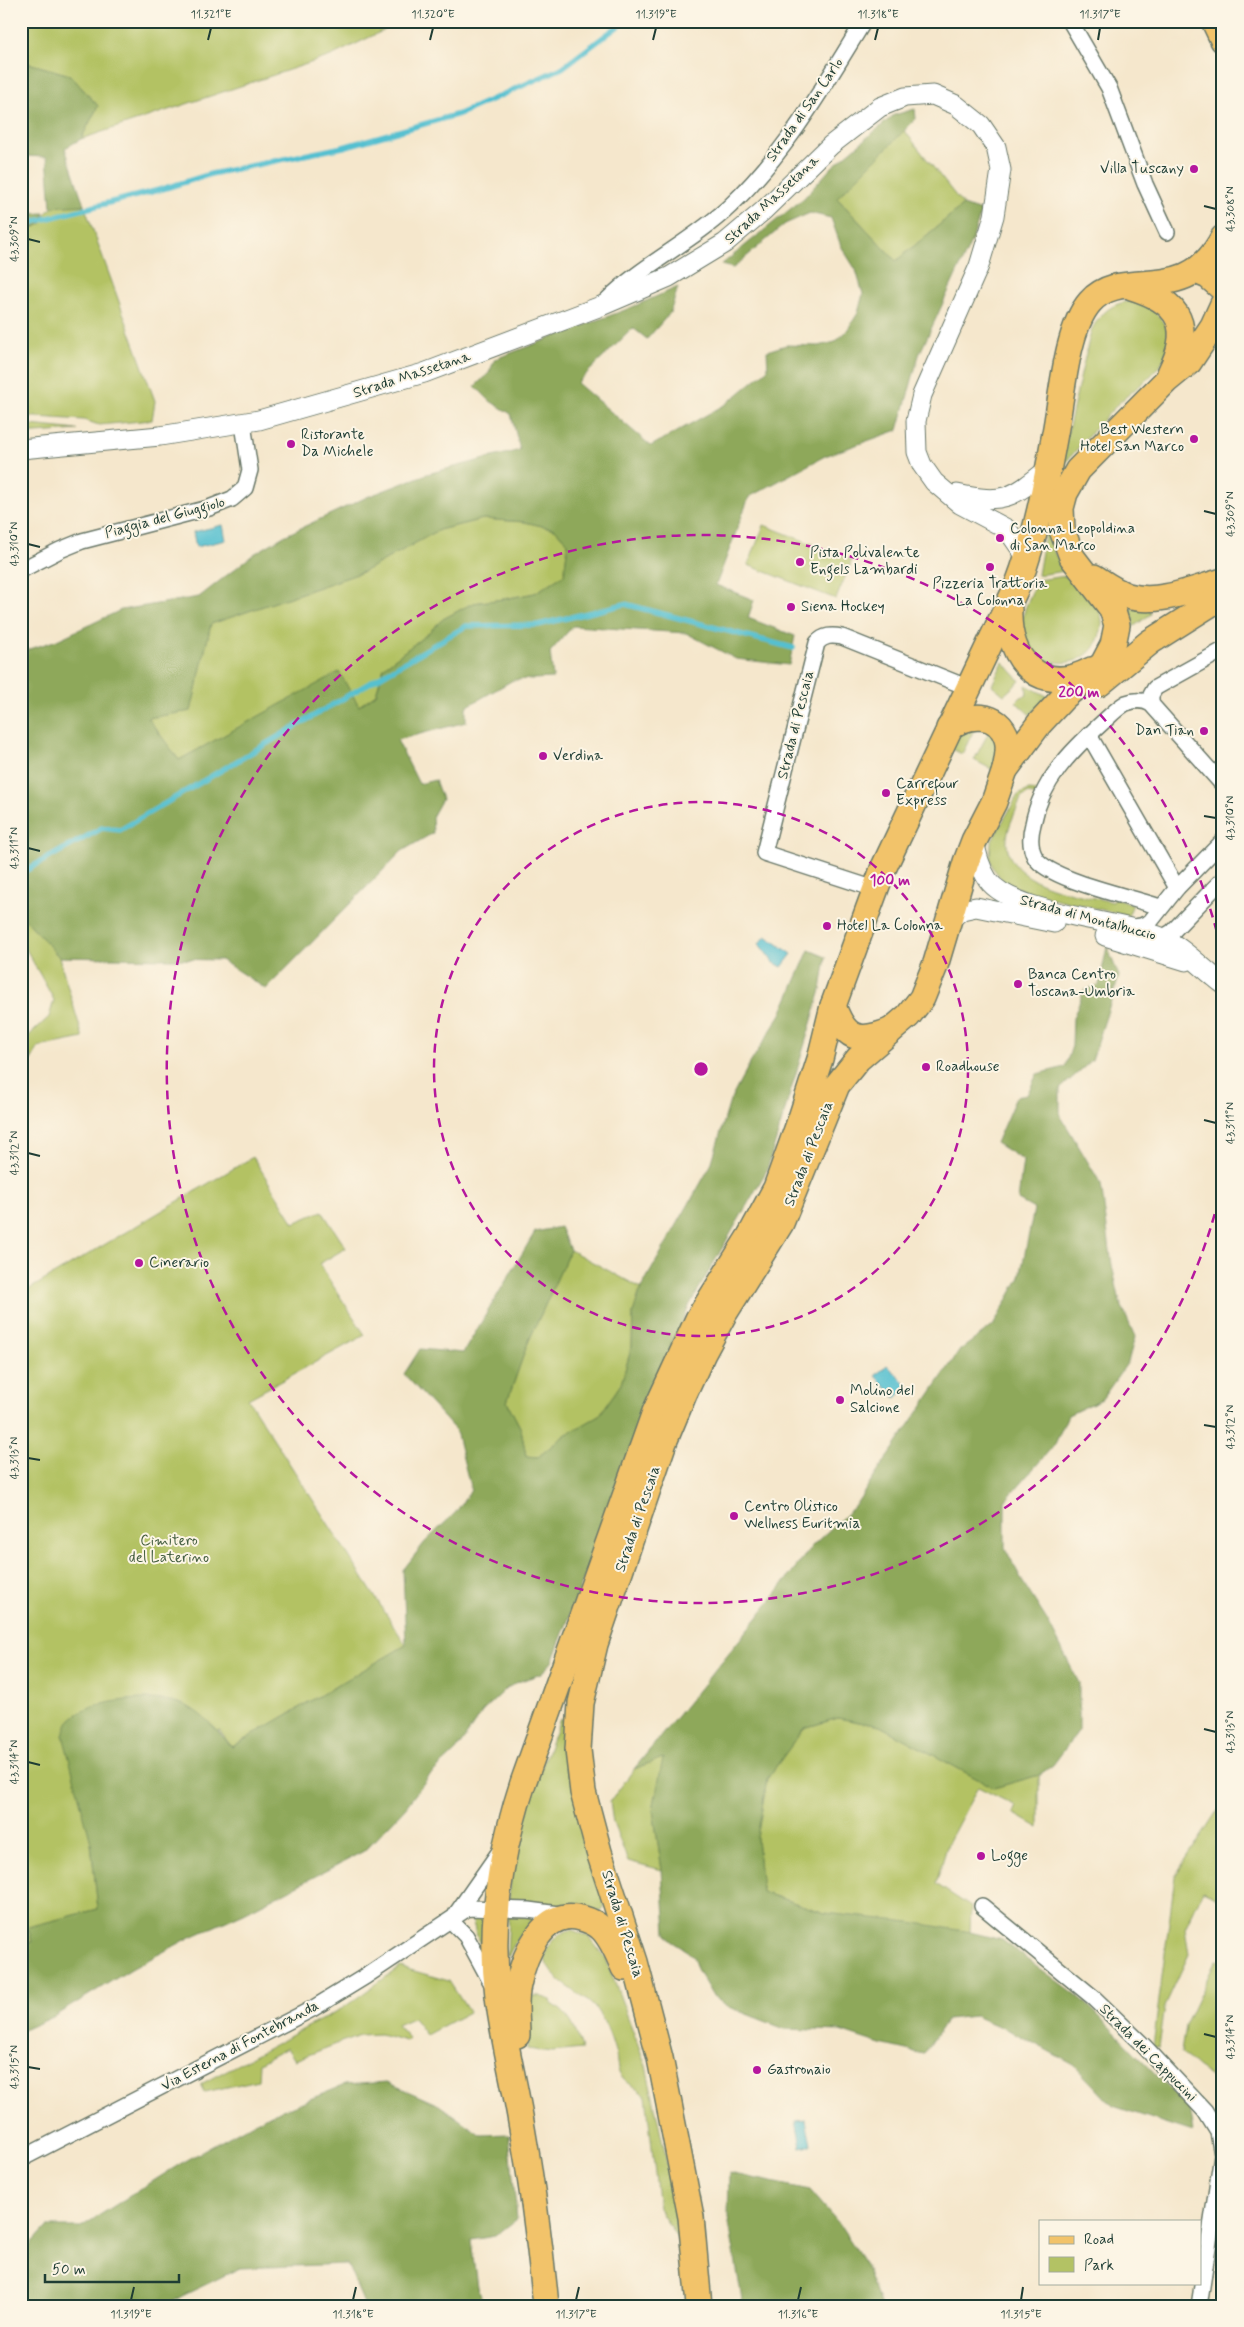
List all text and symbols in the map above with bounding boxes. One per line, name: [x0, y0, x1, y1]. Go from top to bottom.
text: 11.321°E: [191, 7, 231, 23]
text: 11.320°E: [411, 7, 455, 23]
text: 11.319°E: [635, 7, 677, 23]
text: 11.318°E: [857, 7, 899, 23]
text: 11.317°E: [1079, 7, 1121, 23]
street label: Strada di San Carlo: [762, 54, 848, 166]
street label: Strada Massetana: [720, 150, 824, 249]
place label: Villa Tuscany: [1100, 159, 1184, 179]
marker: Villa Tuscany: [1188, 163, 1200, 175]
text: 43.308°N: [1223, 186, 1239, 232]
text: 43.309°N: [7, 216, 23, 262]
street label: Strada Massetana: [351, 346, 474, 403]
place label: Best Western Hotel San Marco: [1080, 420, 1184, 457]
place label: Ristorante Da Michele: [301, 425, 374, 462]
marker: Best Western Hotel San Marco: [1188, 433, 1200, 445]
marker: Ristorante Da Michele: [285, 438, 297, 450]
text: 43.309°N: [1223, 491, 1239, 537]
street label: Piaggia del Giuggiolo: [103, 492, 228, 545]
place label: Colonna Leopoldina di San Marco: [1010, 519, 1135, 556]
text: 43.310°N: [7, 522, 23, 566]
marker: Colonna Leopoldina di San Marco: [994, 532, 1006, 544]
place label: Pista Polivalente Engels Lambardi: [810, 543, 920, 581]
marker: Pista Polivalente Engels Lambardi: [794, 556, 806, 568]
marker: Pizzeria Trattoria La Colonna: [984, 561, 996, 573]
place label: Pizzeria Trattoria La Colonna: [933, 574, 1048, 611]
place label: Siena Hockey: [801, 597, 885, 617]
marker: Siena Hockey: [785, 601, 797, 613]
street label: Strada di Pescaia: [773, 668, 819, 781]
text: 200 m: [1059, 683, 1100, 703]
place label: Dan Tian: [1135, 721, 1194, 741]
marker: Dan Tian: [1198, 725, 1210, 737]
place label: Verdina: [553, 746, 604, 766]
marker: Verdina: [537, 750, 549, 762]
place label: Carrefour Express: [896, 774, 959, 811]
marker: Carrefour Express: [880, 787, 892, 799]
text: 43.310°N: [1223, 796, 1239, 840]
text: 43.311°N: [7, 827, 23, 869]
text: 100 m: [870, 871, 910, 891]
street label: Strada di Montalbuccio: [1018, 890, 1158, 946]
place label: Hotel La Colonna: [837, 916, 944, 936]
marker: Hotel La Colonna: [821, 920, 833, 932]
place label: Banca Centro Toscana-Umbria: [1028, 965, 1136, 1002]
marker: Banca Centro Toscana-Umbria: [1012, 978, 1024, 990]
place label: Roadhouse: [936, 1057, 1000, 1077]
centre of rings: [692, 1060, 710, 1078]
marker: Roadhouse: [920, 1061, 932, 1073]
street label: Strada di Pescaia: [780, 1098, 838, 1209]
text: 43.311°N: [1223, 1102, 1239, 1144]
text: 43.312°N: [7, 1131, 23, 1175]
place label: Cinerario: [149, 1253, 209, 1273]
marker: Cinerario: [133, 1257, 145, 1269]
place label: Molino del Salcione: [850, 1381, 914, 1418]
marker: Molino del Salcione: [834, 1394, 846, 1406]
text: 43.312°N: [1223, 1405, 1239, 1449]
text: 43.313°N: [7, 1437, 23, 1479]
street label: Strada di Pescaia: [610, 1463, 666, 1575]
place label: Centro Olistico Wellness Euritmia: [744, 1497, 861, 1534]
marker: Centro Olistico Wellness Euritmia: [728, 1510, 740, 1522]
park label: Cimitero del Laterino: [129, 1531, 209, 1568]
text: 43.313°N: [1223, 1711, 1239, 1753]
text: 43.314°N: [7, 1740, 23, 1784]
place label: Logge: [991, 1846, 1028, 1867]
marker: Logge: [975, 1850, 987, 1862]
street label: Strada di Pescaia: [596, 1868, 648, 1980]
street label: Via Esterna di Fontebranda: [158, 1996, 323, 2096]
street label: Strada dei Cappuccini: [1095, 2000, 1201, 2106]
text: 43.314°N: [1223, 2015, 1239, 2059]
text: 43.315°N: [7, 2045, 23, 2089]
place label: Gastronaio: [767, 2060, 831, 2080]
marker: Gastronaio: [751, 2064, 763, 2076]
legend: [1039, 2220, 1202, 2284]
text: Road: [1084, 2230, 1114, 2250]
scale bar: [45, 2252, 179, 2284]
text: Park: [1084, 2256, 1114, 2276]
text: 50 m: [52, 2260, 86, 2280]
text: 11.319°E: [110, 2307, 152, 2323]
text: 11.318°E: [332, 2307, 374, 2323]
text: 11.317°E: [555, 2307, 597, 2323]
text: 11.316°E: [778, 2307, 818, 2323]
text: 11.315°E: [1000, 2307, 1042, 2323]

